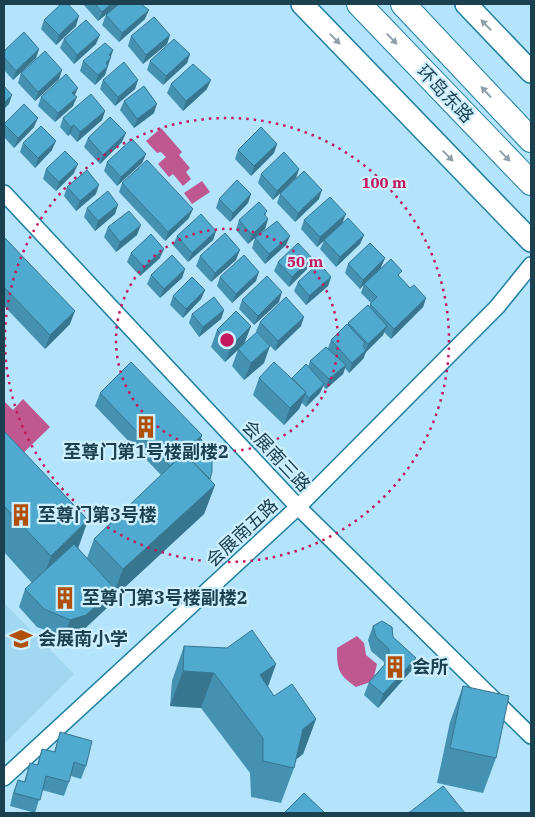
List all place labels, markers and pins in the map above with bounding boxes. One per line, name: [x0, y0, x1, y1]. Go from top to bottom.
centre of rings: [218, 331, 236, 349]
building icon: 至尊门第1号楼副楼2: [133, 414, 159, 440]
place label: 至尊门第1号楼副楼2: [63, 440, 229, 463]
building icon: 至尊门第3号楼: [8, 502, 34, 528]
place label: 至尊门第3号楼: [38, 503, 157, 526]
building icon: 至尊门第3号楼副楼2: [52, 585, 78, 611]
place label: 至尊门第3号楼副楼2: [82, 586, 248, 609]
school or university icon: 会展南小学: [8, 626, 34, 652]
place label: 会展南小学: [38, 627, 128, 650]
building icon: 会所: [382, 654, 408, 680]
place label: 会所: [412, 655, 448, 678]

